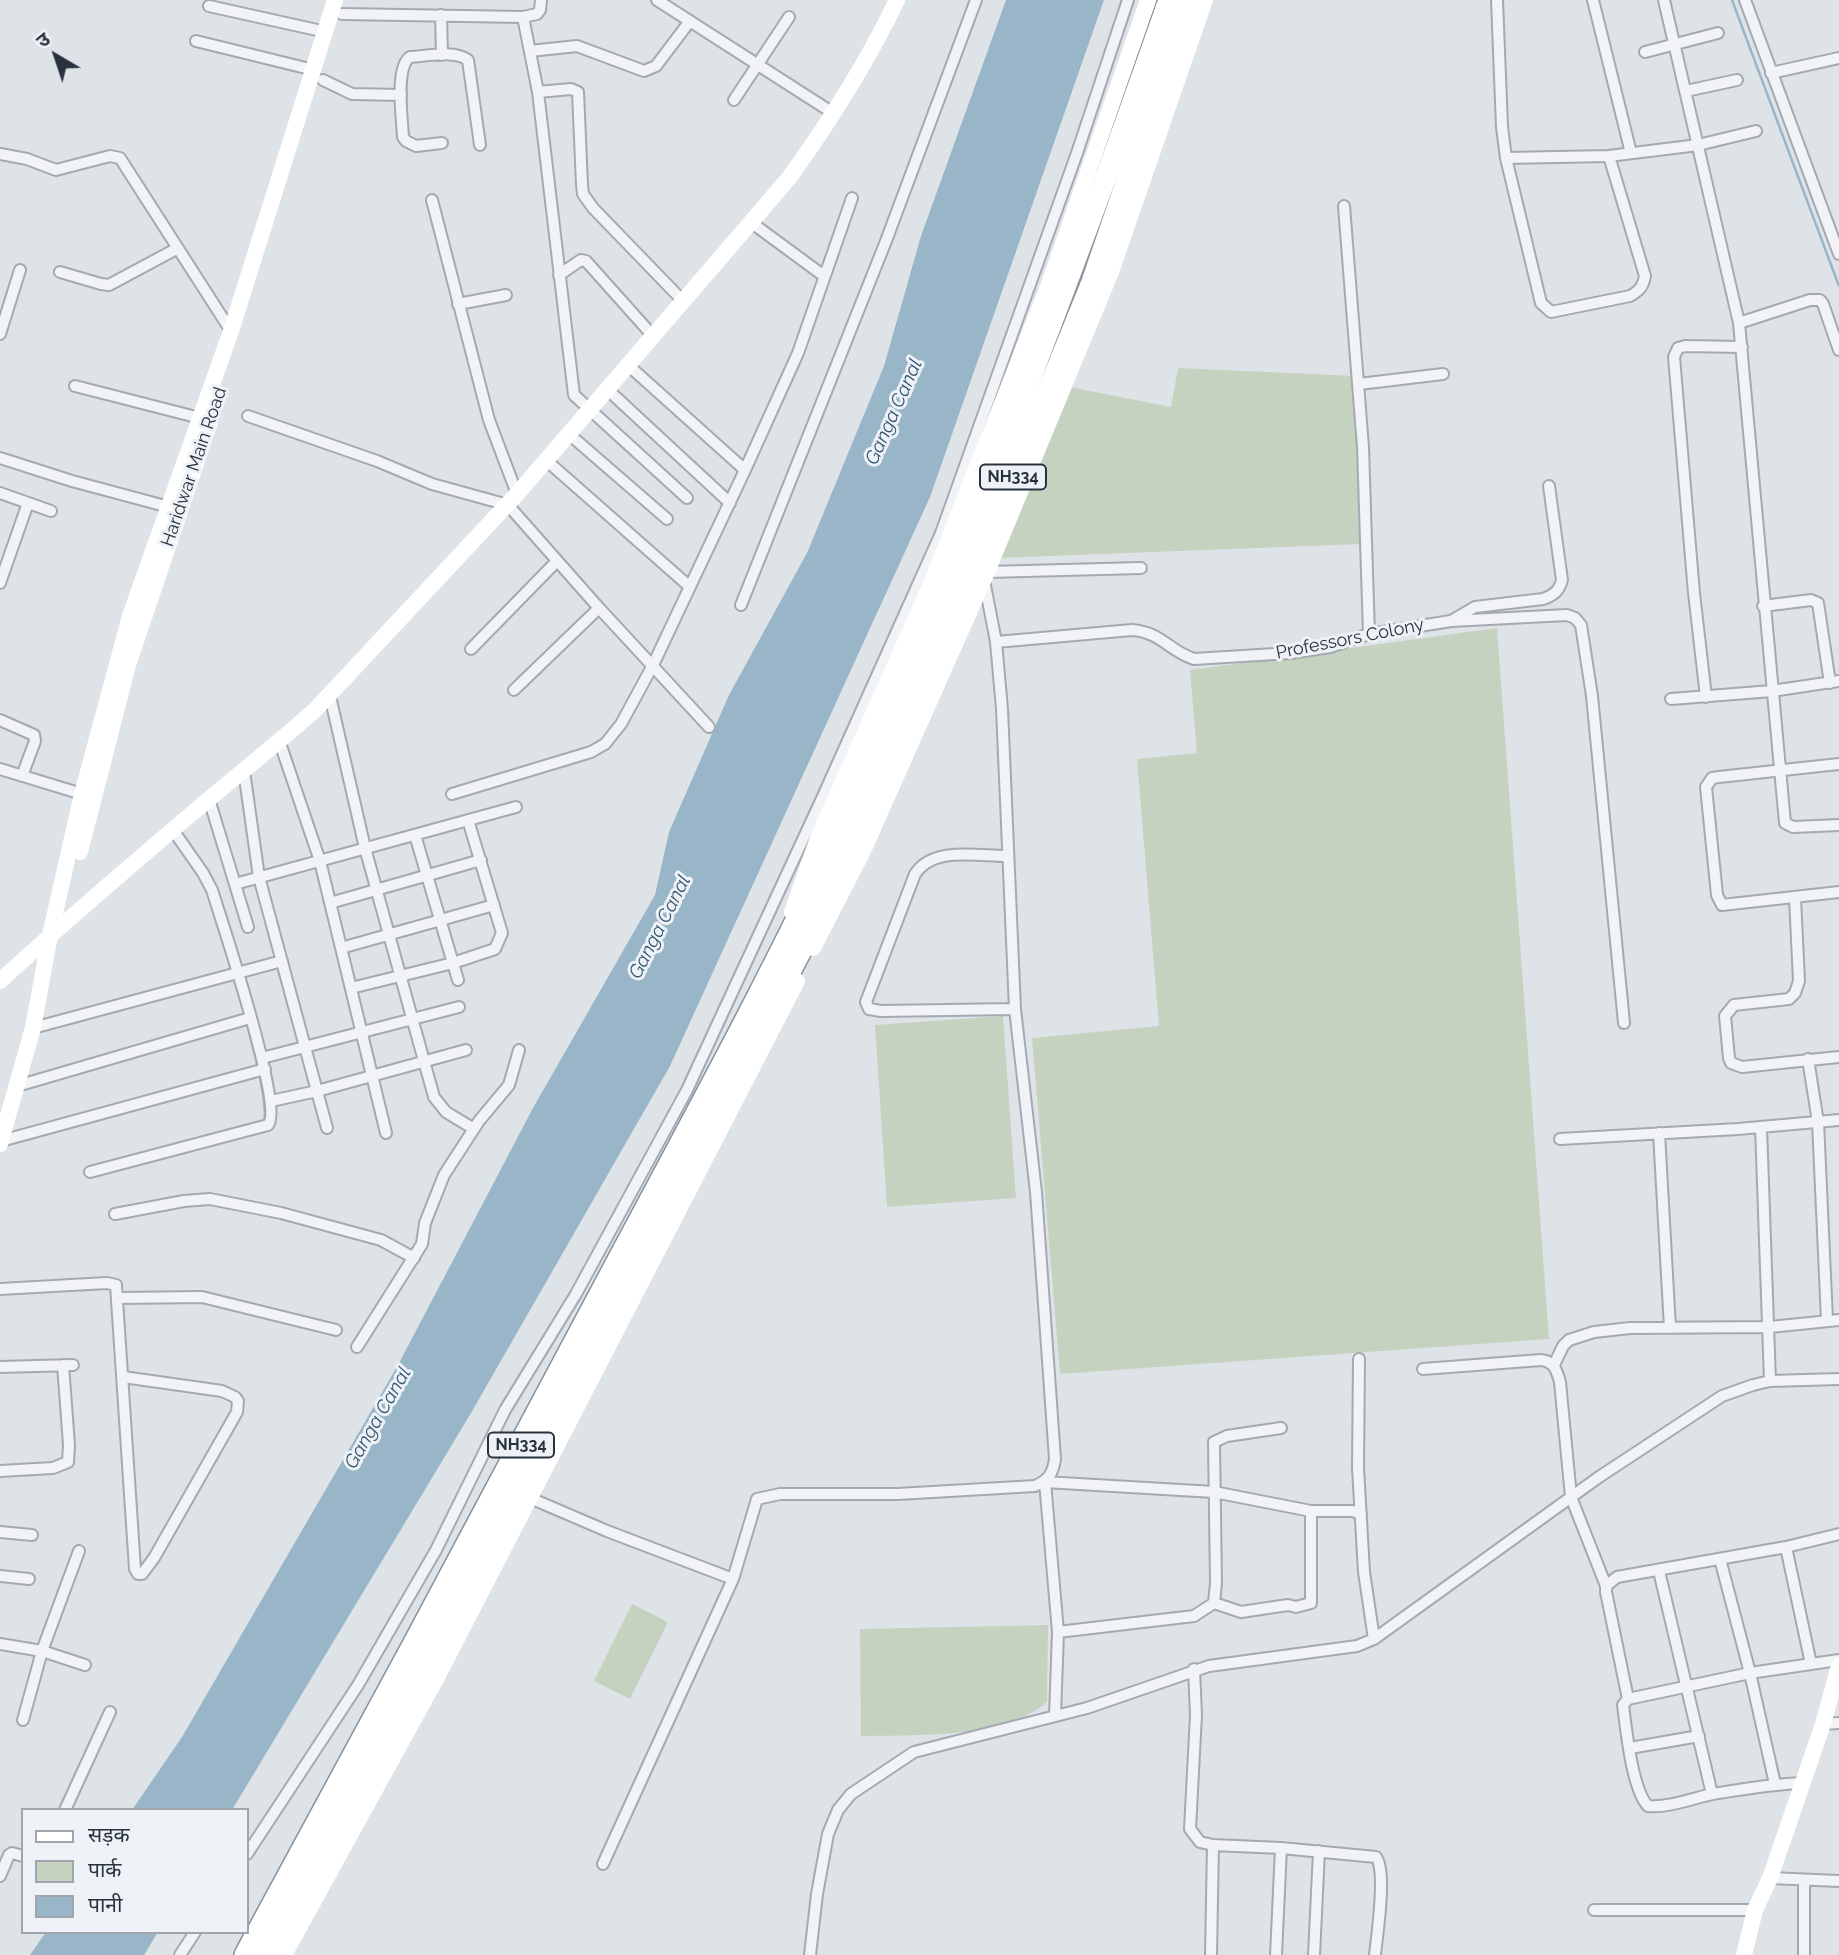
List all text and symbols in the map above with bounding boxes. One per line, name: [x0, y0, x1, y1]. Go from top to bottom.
north arrow: [21, 21, 91, 91]
text: उ: [32, 28, 54, 52]
water label: Ganga Canal: [861, 356, 927, 468]
street label: Haridwar Main Road: [157, 384, 231, 550]
road number: NH334: [980, 464, 1046, 490]
street label: Professors Colony: [1274, 614, 1426, 664]
water label: Ganga Canal: [624, 871, 696, 983]
water label: Ganga Canal: [340, 1363, 416, 1473]
road number: NH334: [488, 1432, 554, 1457]
legend: [21, 1808, 248, 1934]
text: सड़क: [88, 1822, 130, 1847]
text: पार्क: [88, 1857, 122, 1882]
text: पानी: [88, 1892, 122, 1917]

